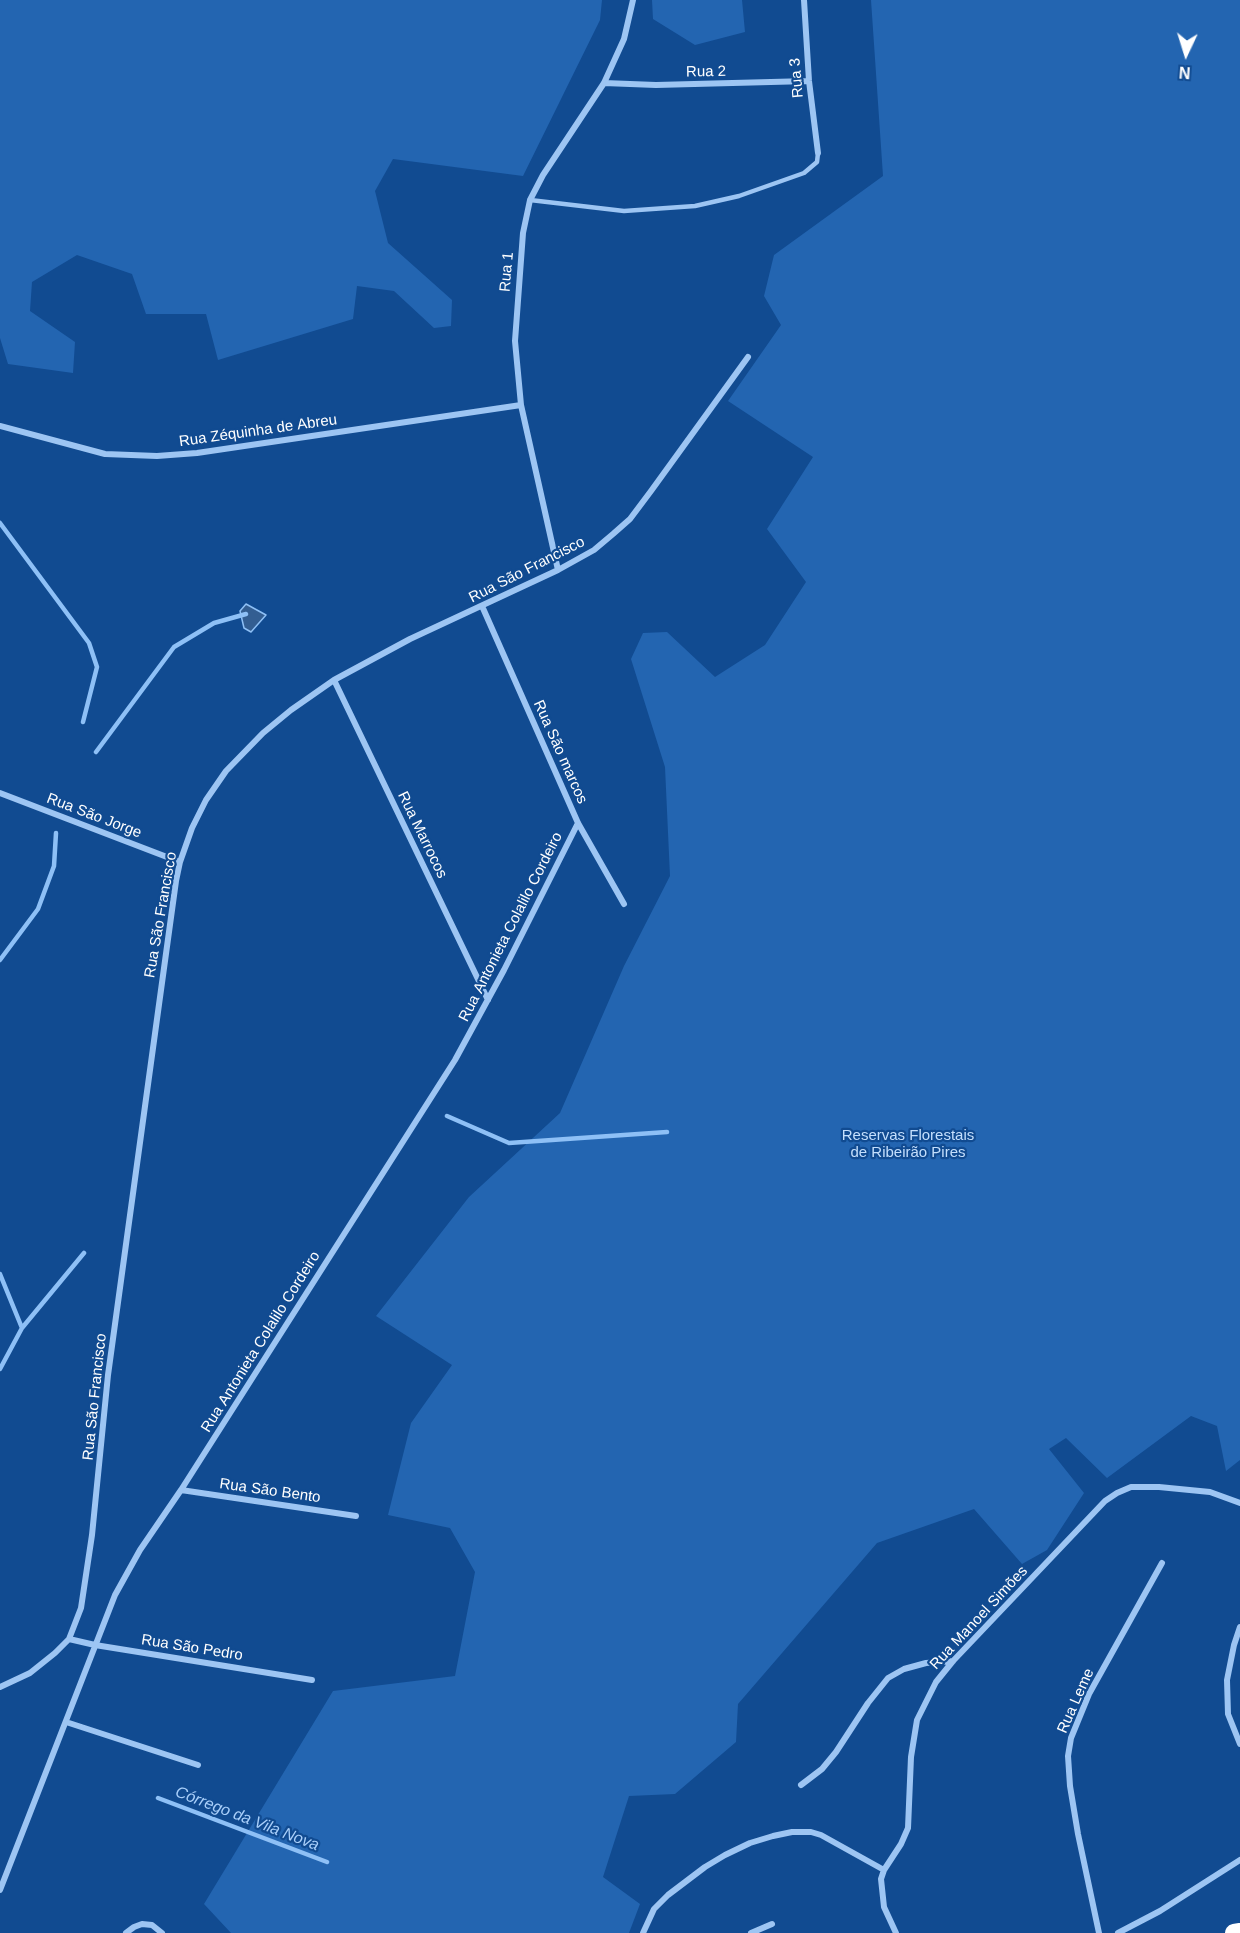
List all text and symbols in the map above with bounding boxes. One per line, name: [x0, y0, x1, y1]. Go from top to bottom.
north arrow: [1156, 24, 1216, 84]
street label: Rua 3: [786, 57, 808, 99]
street label: Rua 2: [686, 63, 726, 81]
text: N: [1178, 64, 1191, 81]
street label: Rua 1: [496, 251, 518, 293]
street label: Rua Zéquinha de Abreu: [178, 411, 338, 451]
street label: Rua São Francisco: [466, 533, 588, 607]
street label: Rua São marcos: [529, 697, 591, 807]
street label: Rua Marrocos: [393, 789, 451, 881]
street label: Rua São Jorge: [44, 790, 144, 842]
street label: Rua Antonieta Colalilo Cordeiro: [455, 829, 567, 1025]
street label: Rua São Francisco: [141, 851, 181, 979]
park label: Reservas Florestais de Ribeirão Pires: [842, 1127, 974, 1162]
street label: Rua Antonieta Colalilo Cordeiro: [198, 1248, 324, 1436]
street label: Rua São Francisco: [79, 1333, 111, 1461]
street label: Rua São Bento: [218, 1475, 322, 1507]
street label: Rua Manoel Simões: [926, 1562, 1032, 1674]
street label: Rua São Pedro: [140, 1631, 244, 1665]
street label: Rua Leme: [1054, 1666, 1098, 1736]
water label: Córrego da Vila Nova: [172, 1783, 322, 1855]

